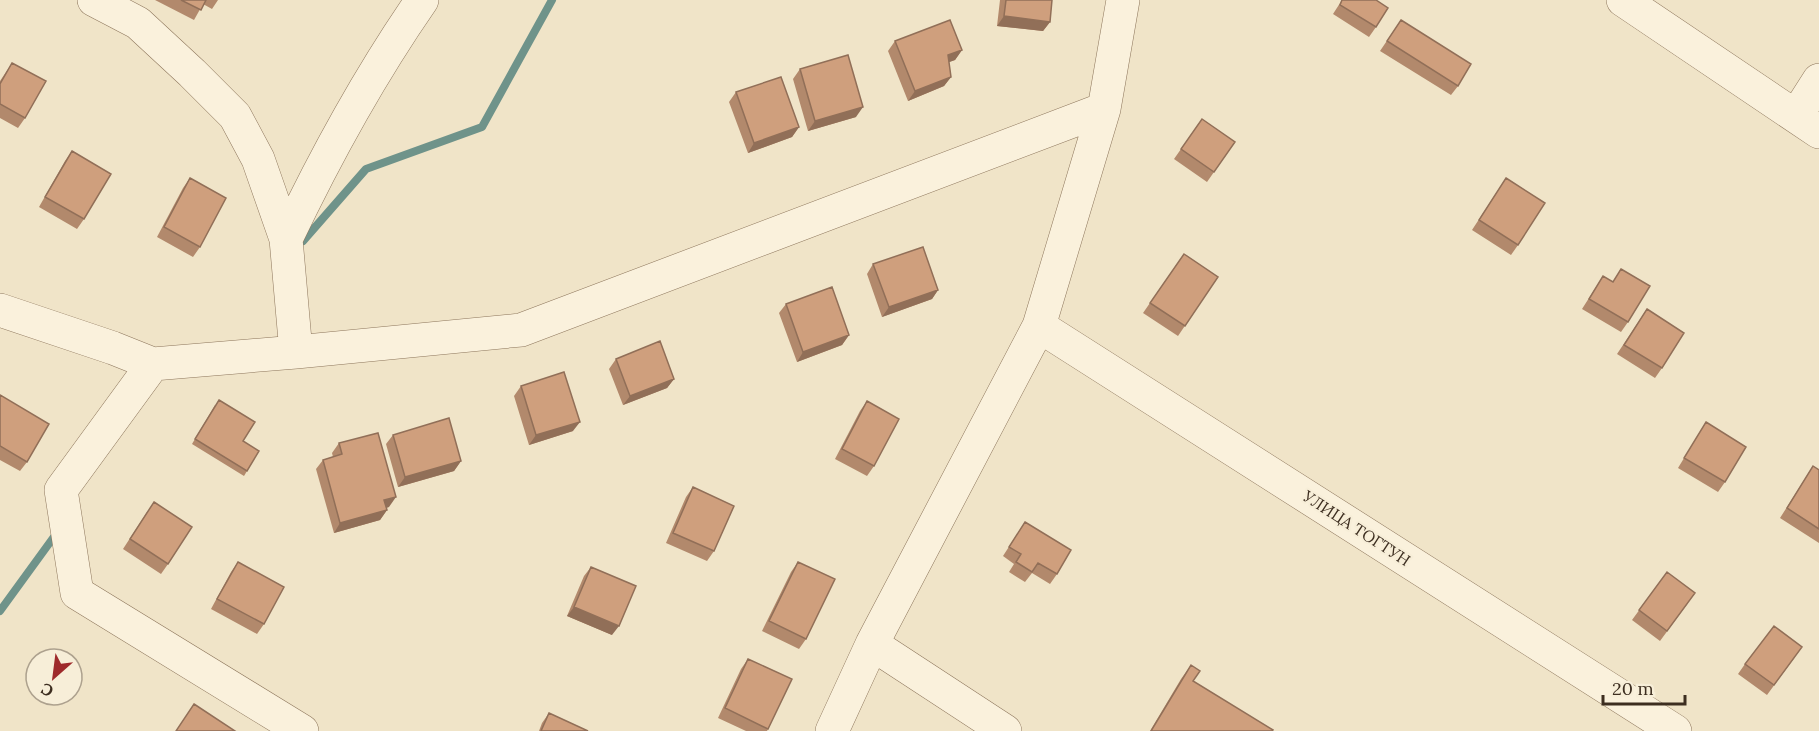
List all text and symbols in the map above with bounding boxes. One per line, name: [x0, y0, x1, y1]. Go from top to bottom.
street label: УЛИЦА ТОГТУН: [1299, 485, 1414, 570]
north arrow: [24, 647, 84, 707]
scale bar: [1603, 668, 1686, 706]
text: 20 m: [1612, 677, 1654, 700]
text: С: [37, 679, 57, 702]

